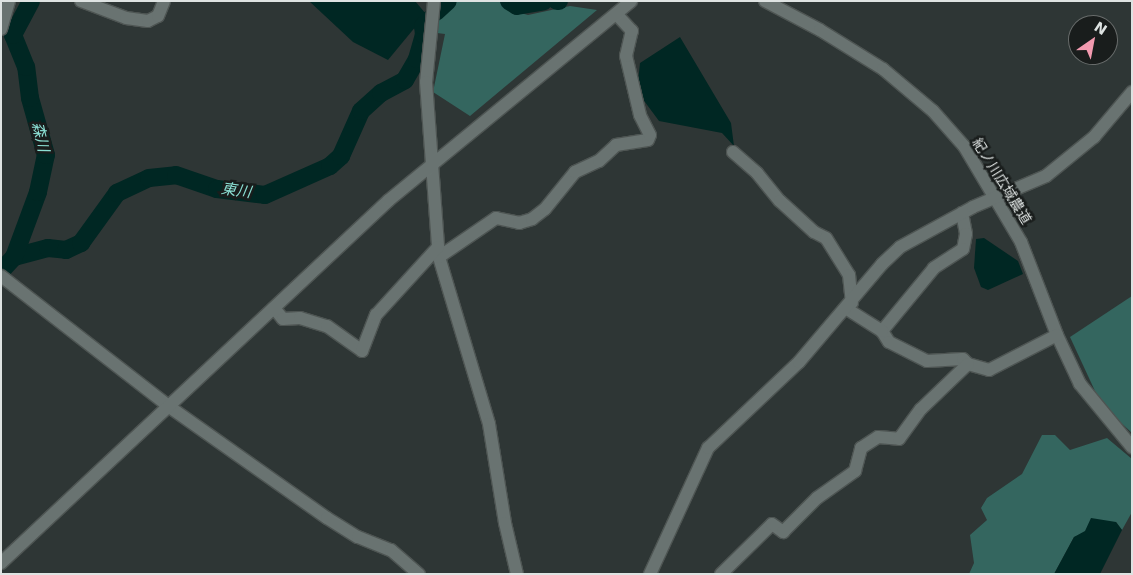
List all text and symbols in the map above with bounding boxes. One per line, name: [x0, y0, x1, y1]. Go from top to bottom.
north arrow: [1068, 15, 1118, 65]
text: N: [1091, 18, 1110, 38]
water label: 森川: [28, 120, 52, 154]
street label: 紀ノ川広域農道: [969, 135, 1035, 227]
water label: 東川: [220, 180, 252, 202]

